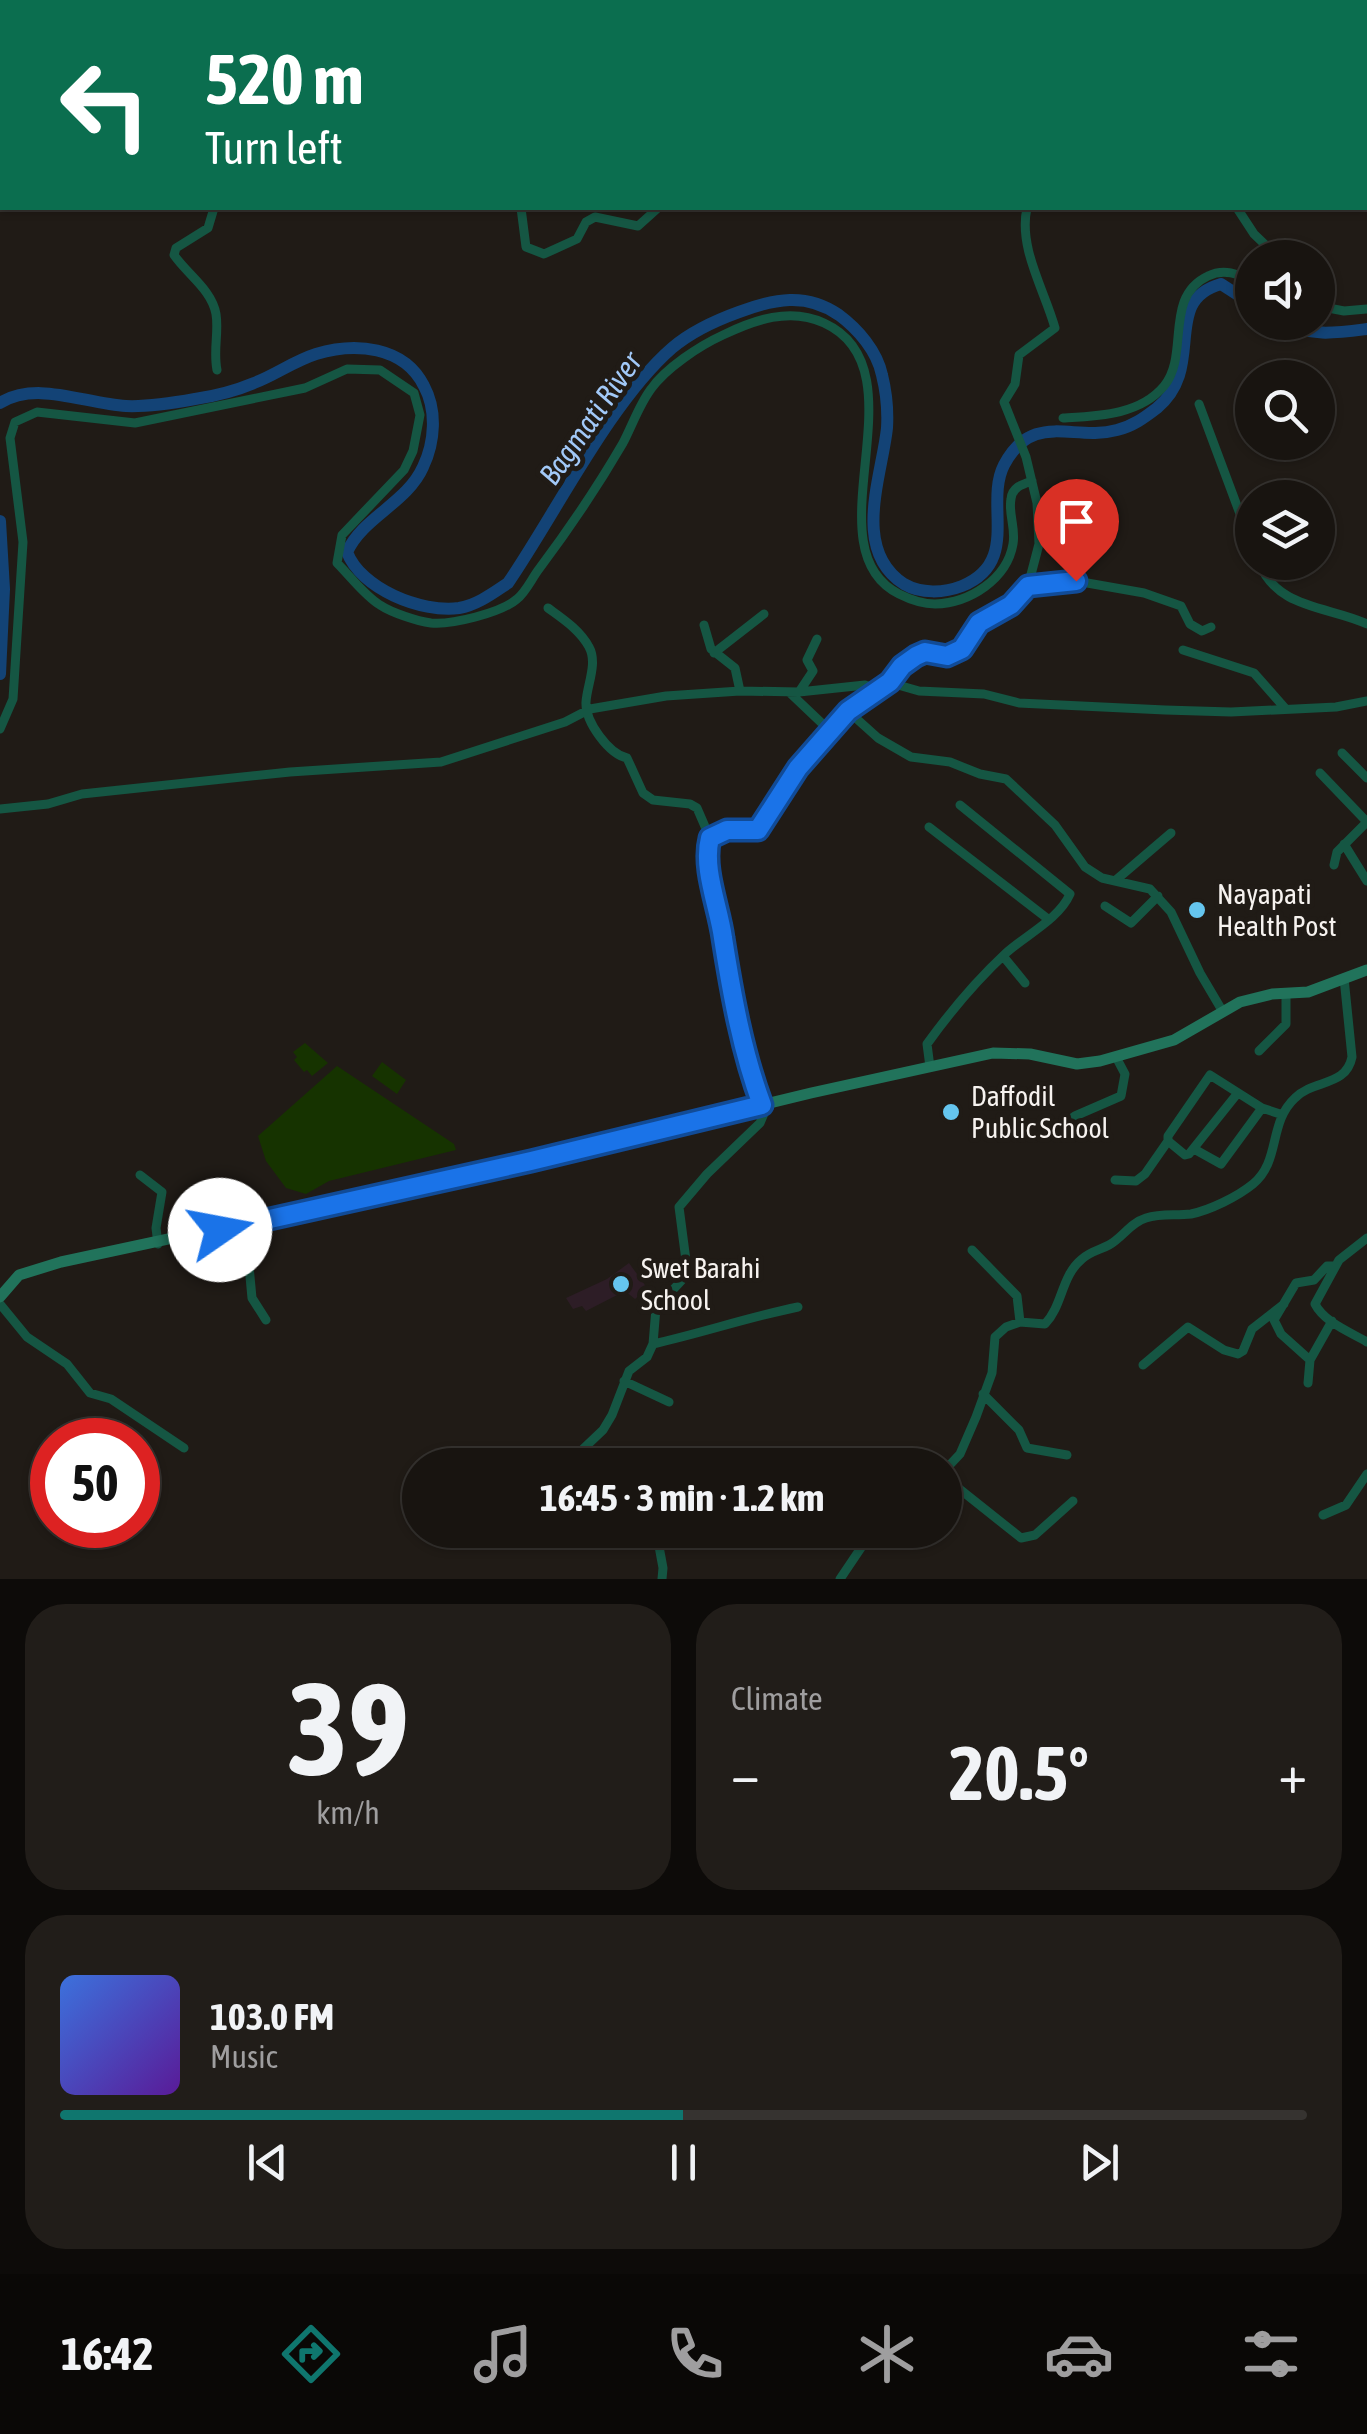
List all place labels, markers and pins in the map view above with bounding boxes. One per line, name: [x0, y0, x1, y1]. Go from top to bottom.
pin: [1034, 479, 1119, 582]
place label: Nayapati Health Post: [1217, 878, 1336, 942]
marker: Nayapati Health Post: [1186, 899, 1208, 921]
place label: Daffodil Public School: [971, 1080, 1110, 1144]
marker: Daffodil Public School: [940, 1101, 962, 1123]
place label: Swet Barahi School: [641, 1252, 761, 1316]
marker: Swet Barahi School: [610, 1273, 632, 1295]

